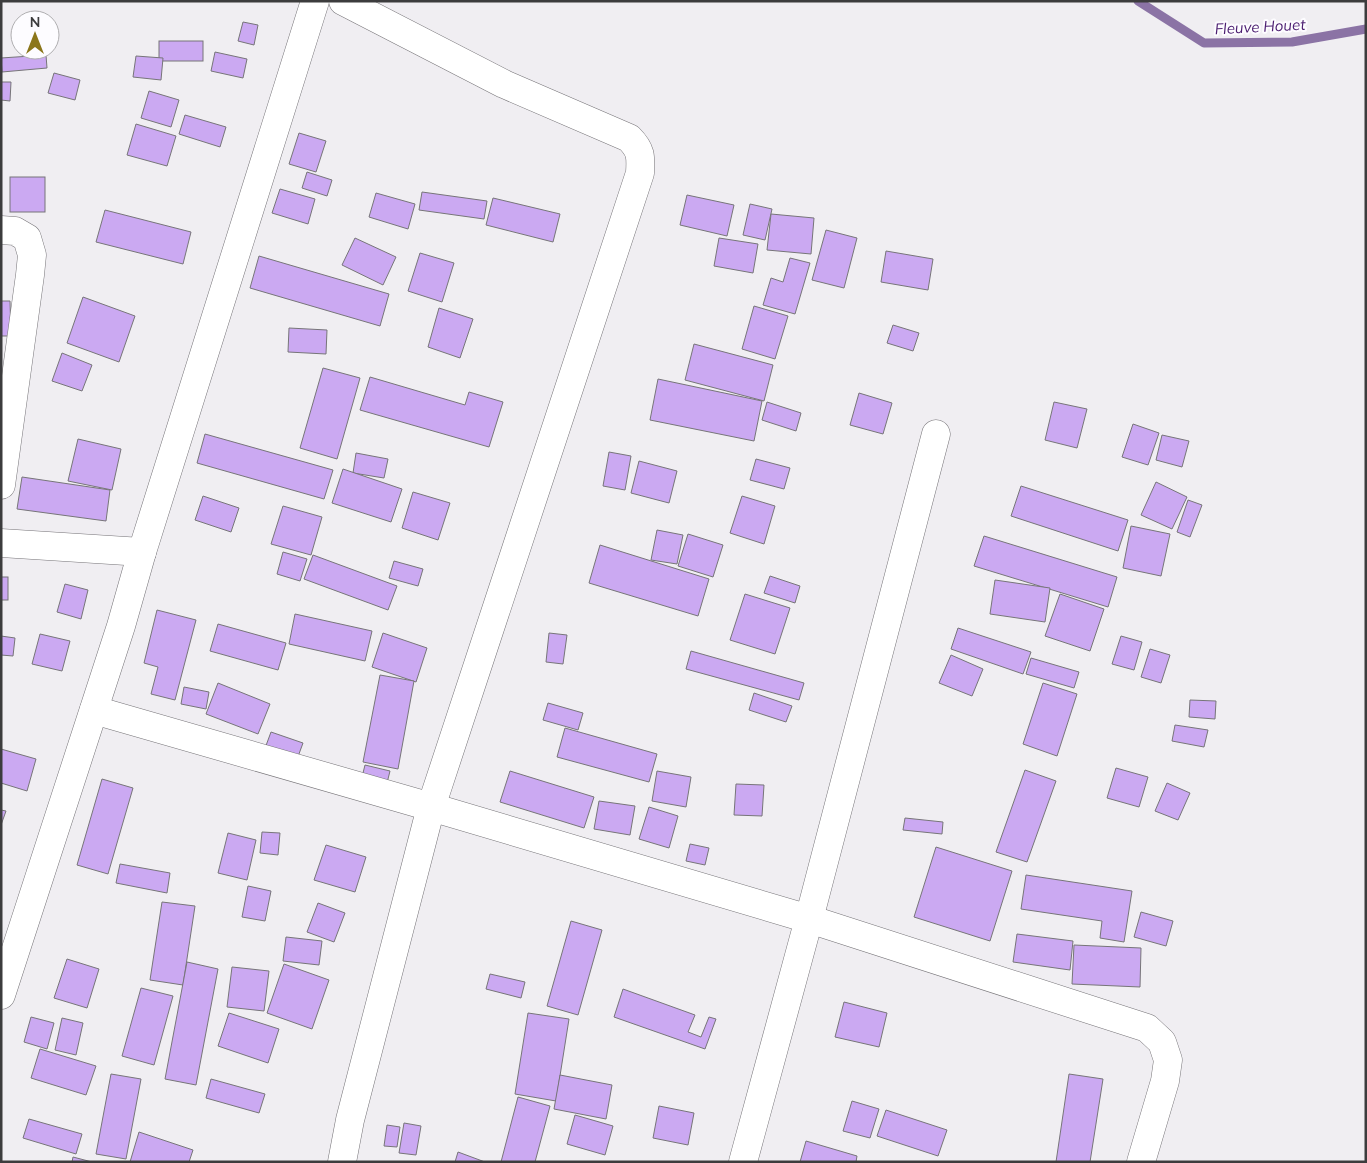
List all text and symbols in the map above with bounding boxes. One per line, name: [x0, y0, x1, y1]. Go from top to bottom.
north arrow: [10, 10, 60, 60]
text: N: [30, 13, 40, 31]
water label: Fleuve Houet: [1214, 15, 1307, 38]

